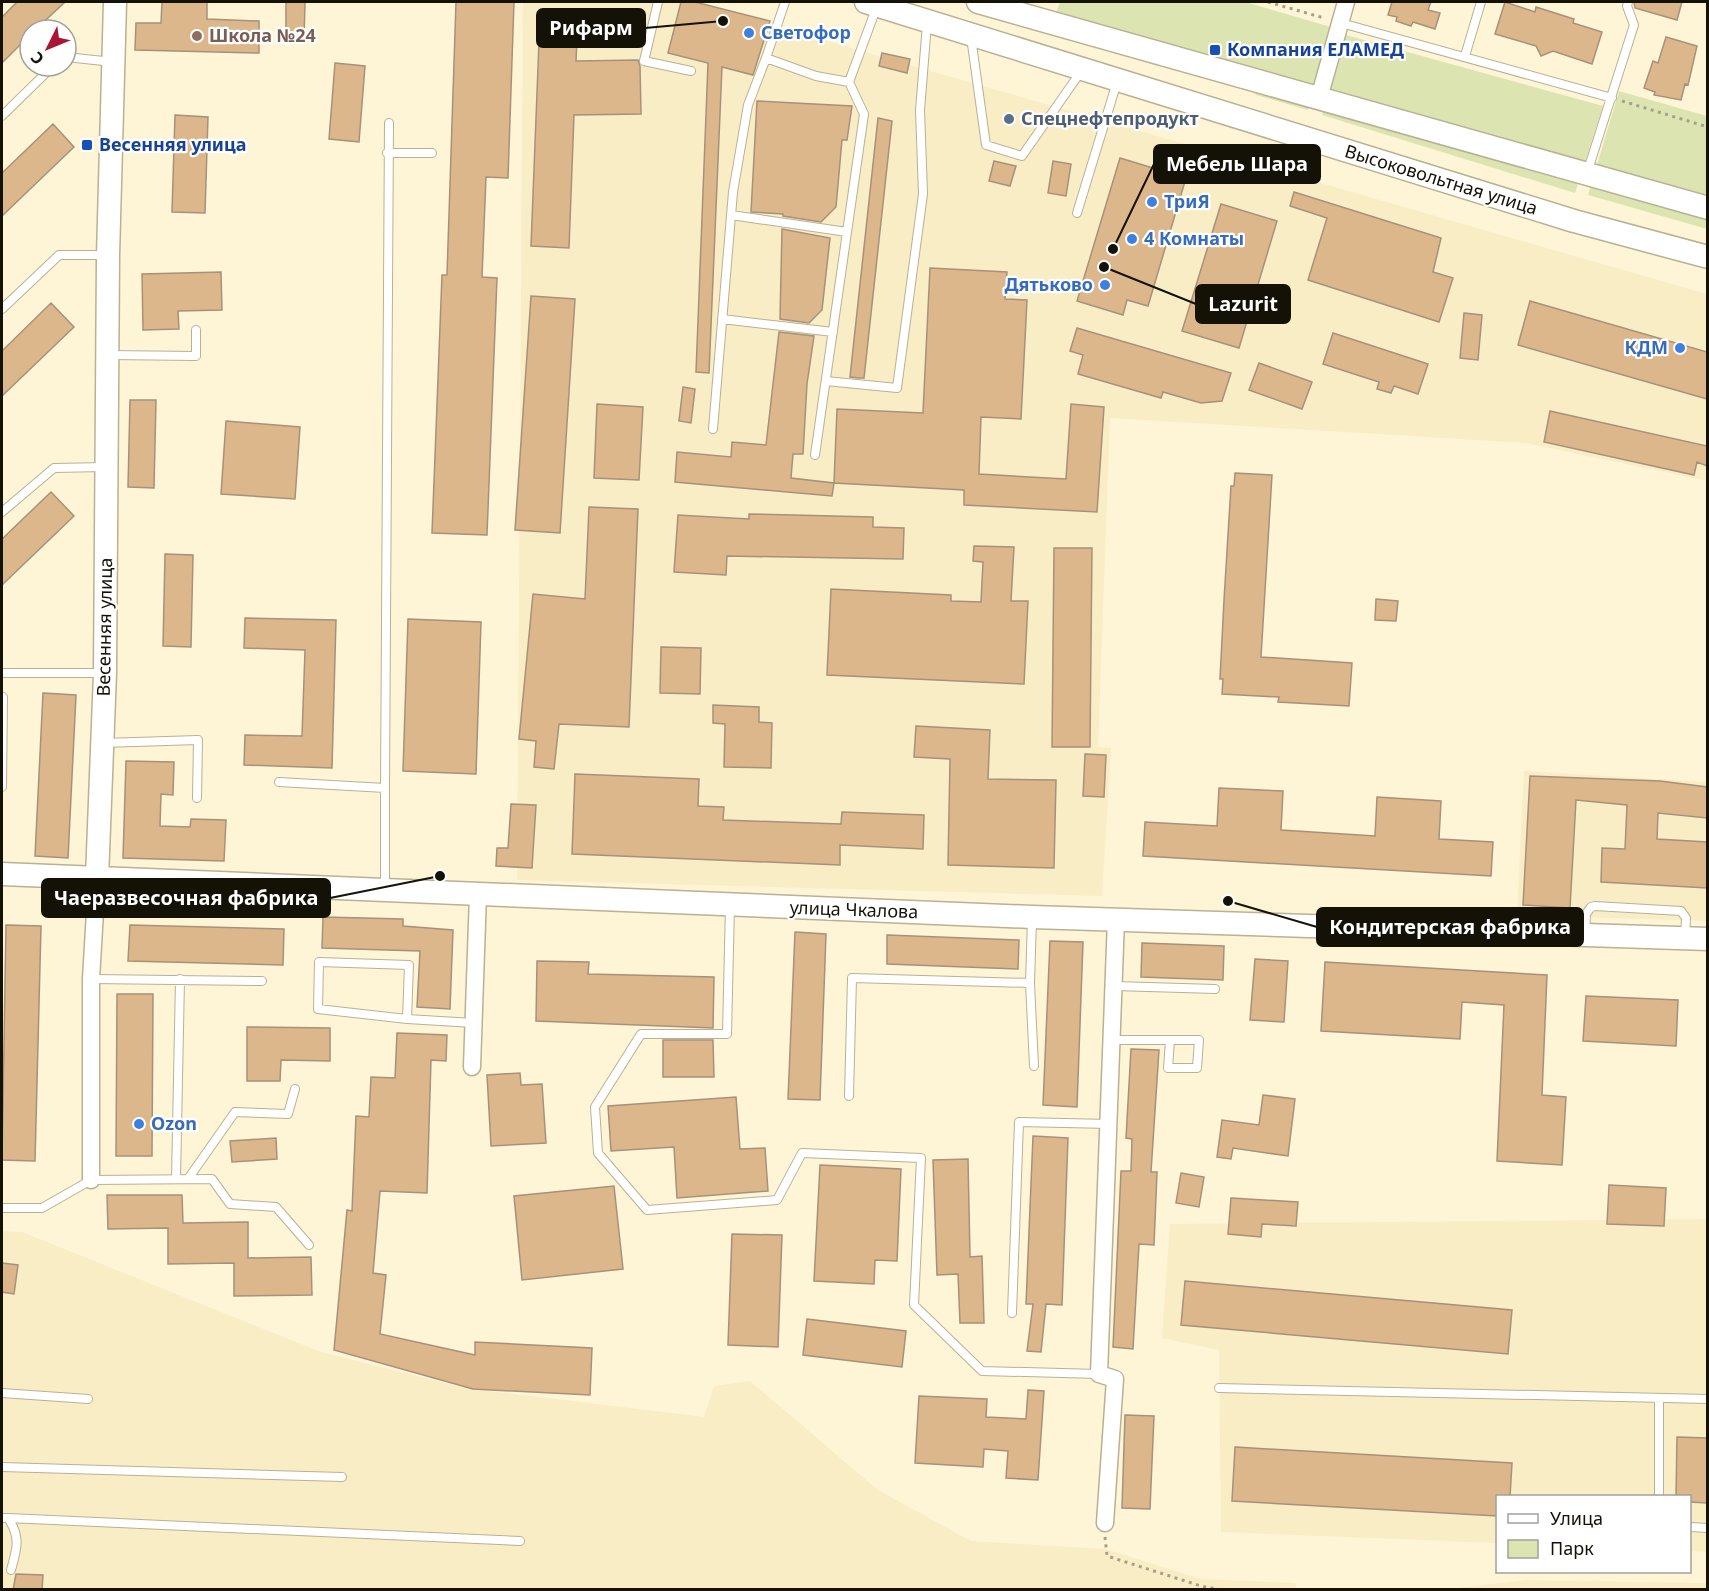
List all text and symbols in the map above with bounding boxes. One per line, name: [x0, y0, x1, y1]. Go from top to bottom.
callout: Рифарм: [537, 9, 645, 47]
text: Рифарм: [549, 14, 633, 41]
north arrow: [18, 18, 78, 78]
place label: Светофор: [761, 20, 851, 44]
place label: Школа №24: [209, 23, 316, 47]
marker: Светофор: [742, 26, 756, 40]
marker: Школа №24: [190, 29, 204, 43]
place label: Компания ЕЛАМЕД: [1227, 37, 1404, 61]
marker: Компания ЕЛАМЕД: [1208, 43, 1222, 57]
text: С: [25, 47, 49, 70]
place label: Спецнефтепродукт: [1021, 106, 1199, 130]
marker: Спецнефтепродукт: [1002, 112, 1016, 126]
place label: Весенняя улица: [99, 132, 246, 156]
marker: Весенняя улица: [80, 138, 94, 152]
street label: Высоковольтная улица: [1342, 138, 1541, 220]
callout: Мебель Шара: [1154, 145, 1320, 183]
text: Мебель Шара: [1166, 150, 1308, 177]
place label: ТриЯ: [1164, 189, 1210, 213]
marker: ТриЯ: [1145, 195, 1159, 209]
place label: 4 Комнаты: [1144, 226, 1244, 250]
marker: 4 Комнаты: [1125, 232, 1139, 246]
place label: Дятьково: [1005, 272, 1093, 296]
marker: Дятьково: [1098, 278, 1112, 292]
callout: Lazurit: [1196, 285, 1290, 323]
text: Lazurit: [1208, 290, 1278, 317]
place label: КДМ: [1625, 335, 1668, 359]
marker: КДМ: [1673, 341, 1687, 355]
street label: Весенняя улица: [91, 557, 117, 697]
callout: Чаеразвесочная фабрика: [42, 879, 330, 917]
text: Чаеразвесочная фабрика: [54, 884, 318, 911]
street label: улица Чкалова: [789, 895, 919, 923]
callout: Кондитерская фабрика: [1317, 908, 1583, 946]
text: Кондитерская фабрика: [1329, 913, 1571, 940]
place label: Ozon: [151, 1111, 197, 1135]
marker: Ozon: [132, 1117, 146, 1131]
legend: [1496, 1495, 1691, 1573]
text: Улица: [1550, 1506, 1603, 1530]
text: Парк: [1550, 1536, 1594, 1560]

